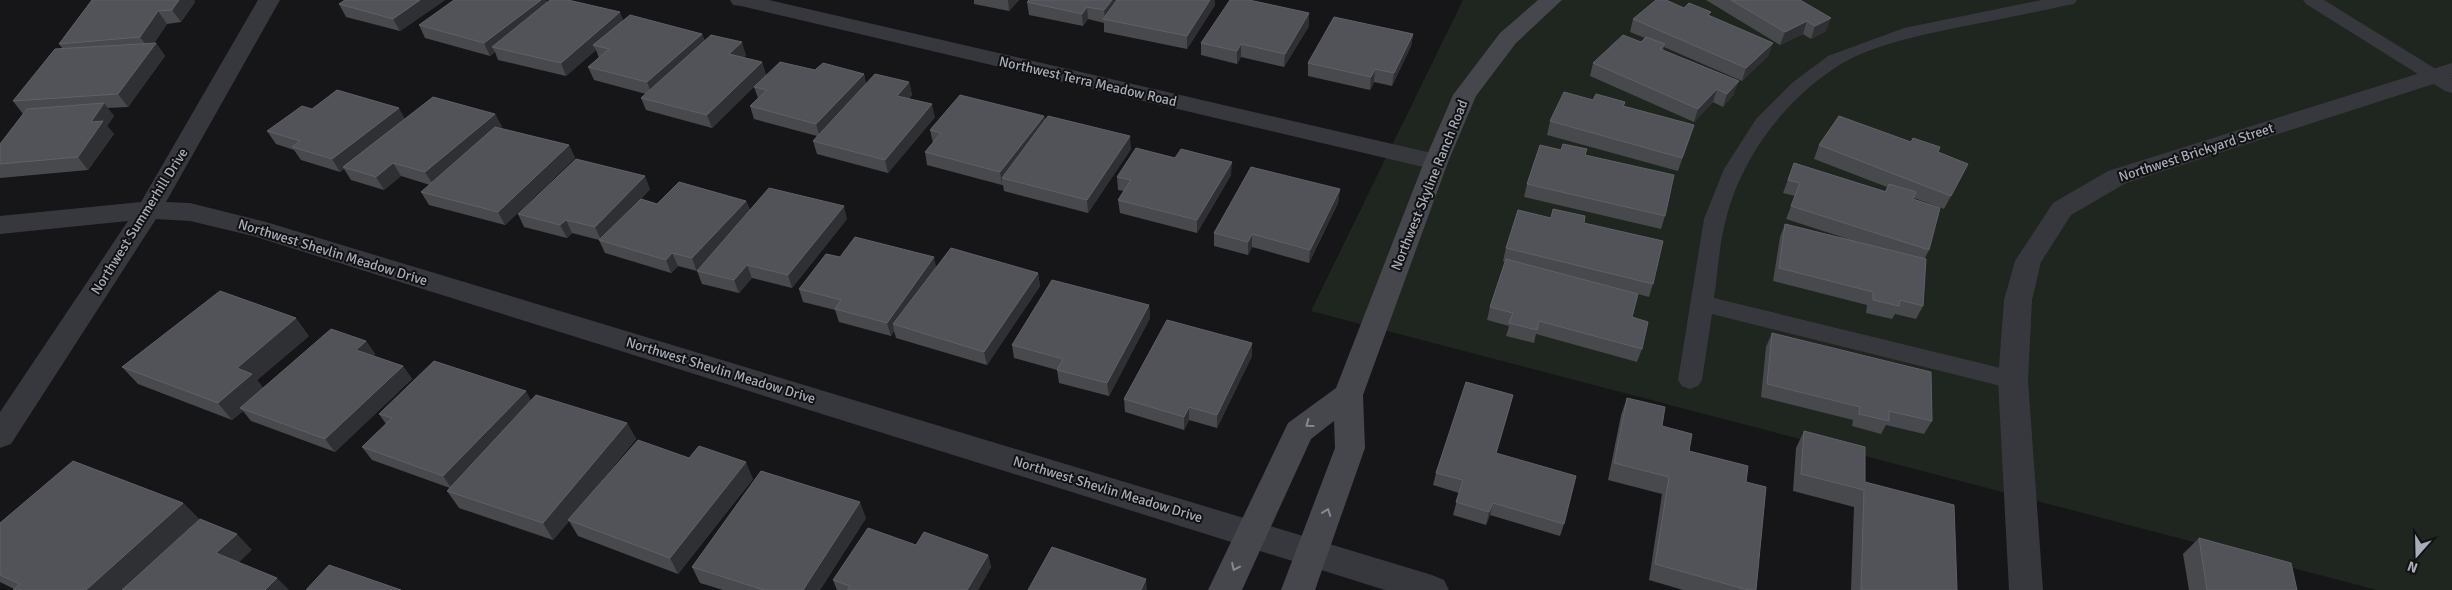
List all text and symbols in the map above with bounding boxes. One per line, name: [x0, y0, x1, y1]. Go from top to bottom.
street label: Northwest Terra Meadow Road: [997, 53, 1178, 110]
street label: Northwest Skyline Ranch Road: [1387, 97, 1472, 273]
street label: Northwest Brickyard Street: [2116, 119, 2276, 186]
street label: Northwest Summerhill Drive: [87, 145, 192, 298]
street label: Northwest Shevlin Meadow Drive: [236, 216, 430, 289]
street label: Northwest Shevlin Meadow Drive: [624, 334, 818, 407]
one-way arrow: [1305, 418, 1315, 427]
street label: Northwest Shevlin Meadow Drive: [1011, 453, 1205, 526]
one-way arrow: [1321, 508, 1331, 516]
north arrow: [2392, 530, 2442, 580]
text: N: [2405, 557, 2420, 576]
one-way arrow: [1231, 562, 1242, 571]

